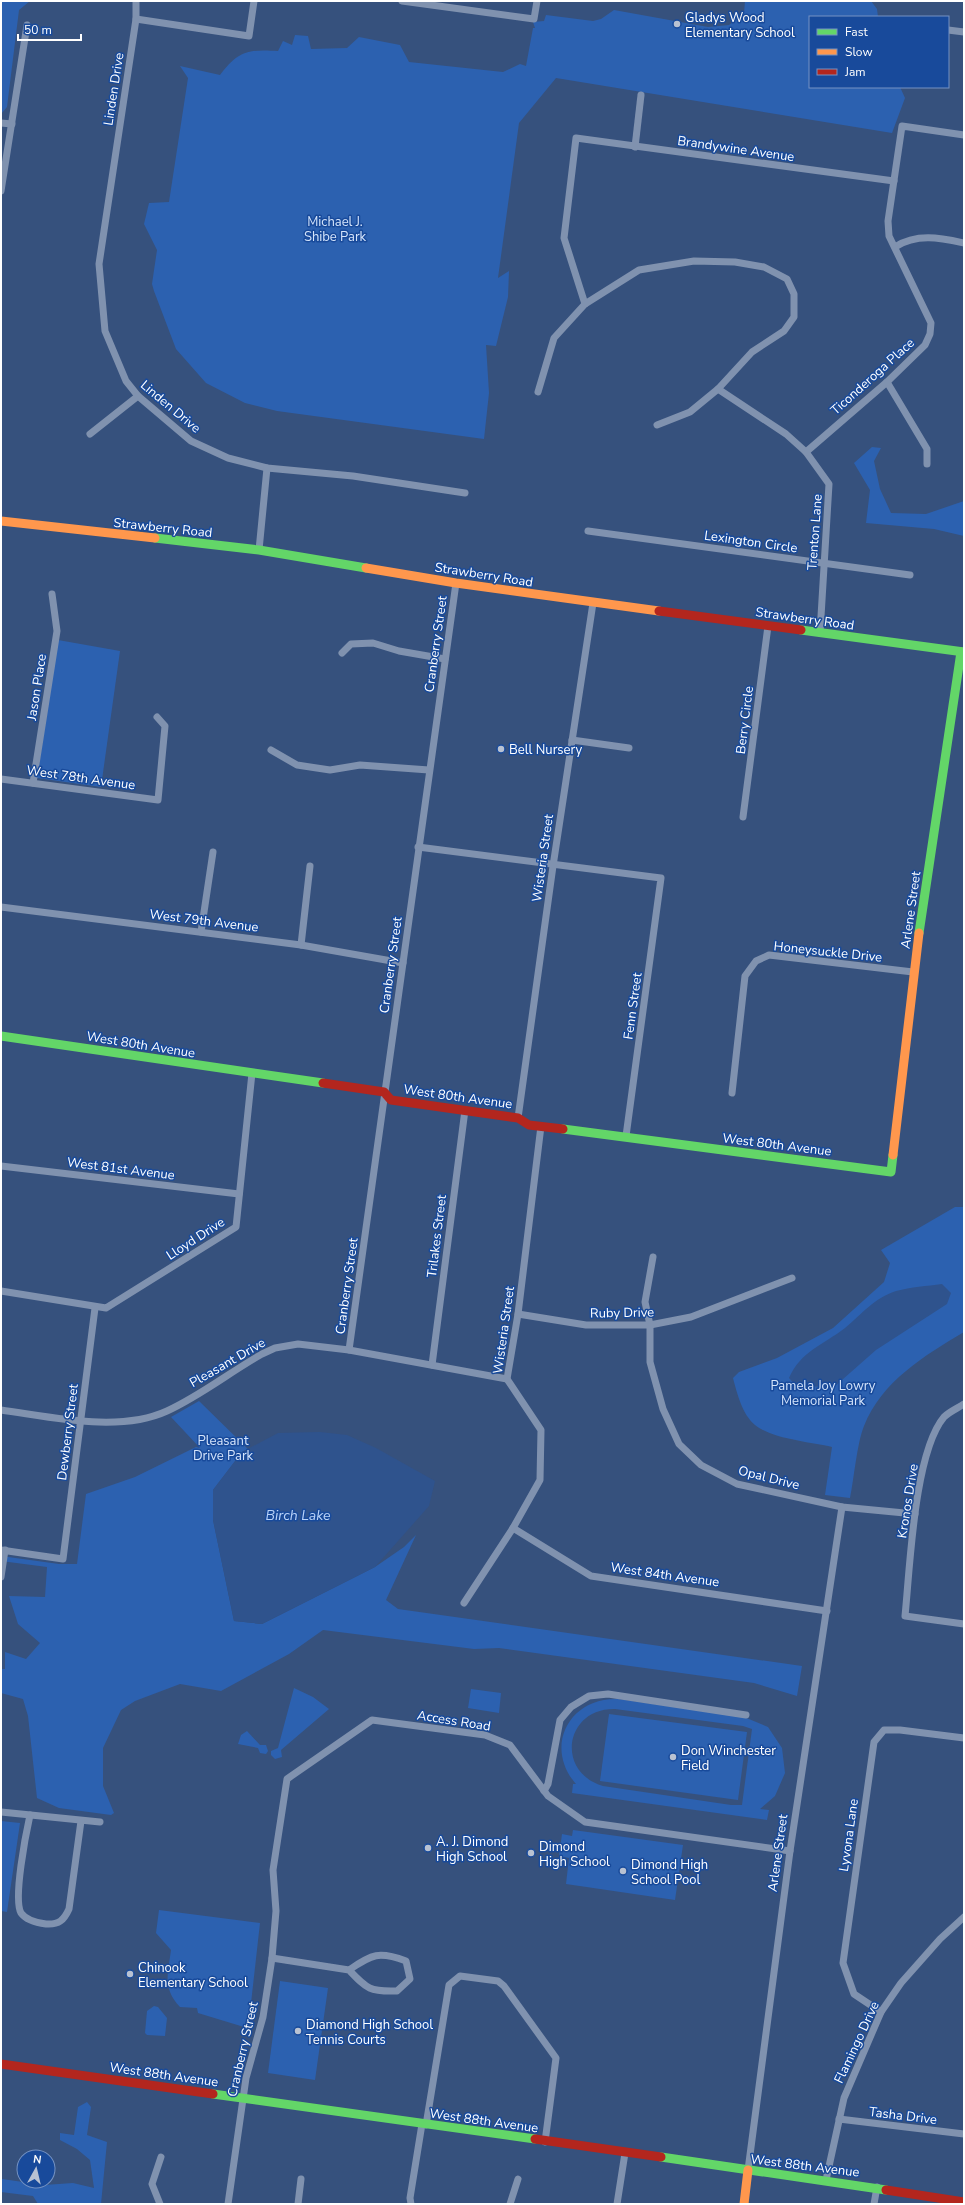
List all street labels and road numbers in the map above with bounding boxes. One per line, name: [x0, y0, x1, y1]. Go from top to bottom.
street label: Linden Drive: [99, 51, 129, 127]
street label: Brandywine Avenue: [676, 132, 796, 166]
street label: Ticonderoga Place: [827, 334, 919, 419]
street label: Linden Drive: [136, 376, 204, 437]
street label: Trenton Lane: [803, 493, 827, 571]
street label: Strawberry Road: [113, 514, 213, 542]
street label: Lexington Circle: [703, 527, 799, 557]
street label: Strawberry Road: [433, 558, 534, 592]
street label: Cranberry Street: [420, 594, 452, 694]
street label: Strawberry Road: [754, 603, 855, 635]
street label: Jason Place: [23, 653, 51, 723]
street label: Berry Circle: [732, 685, 758, 755]
street label: West 78th Avenue: [25, 761, 136, 795]
street label: Wisteria Street: [528, 813, 558, 903]
street label: Arlene Street: [897, 870, 925, 950]
street label: West 79th Avenue: [148, 905, 259, 937]
street label: Cranberry Street: [375, 915, 407, 1015]
street label: Honeysuckle Drive: [773, 937, 883, 967]
street label: Fenn Street: [619, 971, 647, 1041]
street label: West 80th Avenue: [85, 1028, 196, 1062]
street label: West 80th Avenue: [402, 1080, 513, 1114]
street label: West 80th Avenue: [721, 1129, 832, 1161]
street label: West 81st Avenue: [66, 1153, 176, 1185]
street label: Trilakes Street: [423, 1193, 451, 1279]
street label: Lloyd Drive: [163, 1213, 228, 1264]
street label: Cranberry Street: [331, 1236, 363, 1336]
street label: Wisteria Street: [489, 1285, 519, 1375]
street label: Ruby Drive: [590, 1303, 654, 1323]
street label: Pleasant Drive: [186, 1334, 269, 1392]
street label: Dewberry Street: [53, 1382, 83, 1481]
street label: Opal Drive: [736, 1462, 801, 1494]
street label: Kronos Drive: [893, 1463, 923, 1540]
street label: West 84th Avenue: [609, 1558, 720, 1592]
street label: Access Road: [416, 1706, 492, 1736]
street label: Lyvona Lane: [835, 1798, 863, 1873]
street label: Arlene Street: [764, 1813, 792, 1893]
street label: Flamingo Drive: [830, 1998, 884, 2086]
street label: Cranberry Street: [223, 1999, 263, 2099]
street label: West 88th Avenue: [108, 2058, 219, 2092]
street label: Tasha Drive: [868, 2103, 938, 2129]
street label: West 88th Avenue: [428, 2104, 539, 2138]
street label: West 88th Avenue: [749, 2150, 860, 2182]

